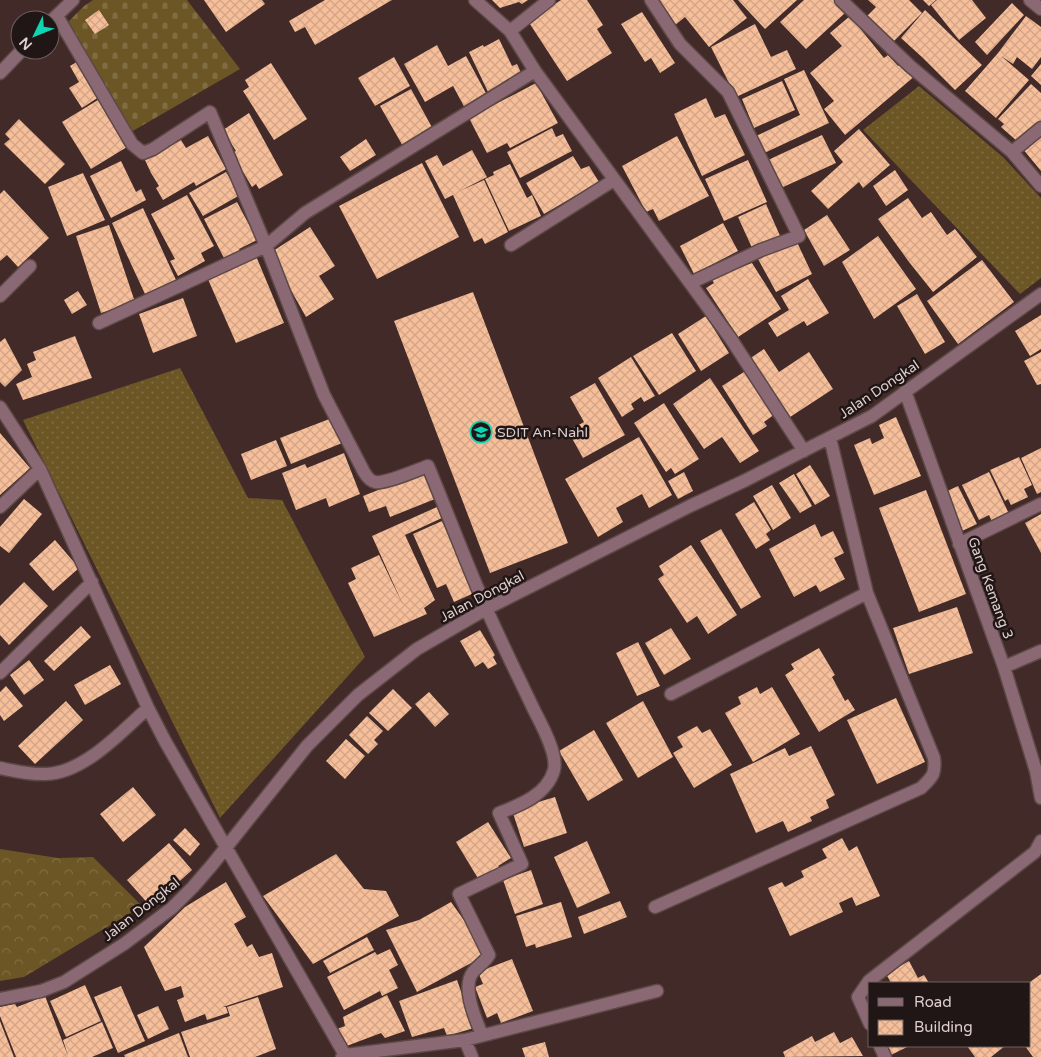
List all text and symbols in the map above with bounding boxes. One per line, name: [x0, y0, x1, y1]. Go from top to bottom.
north arrow: [10, 10, 60, 60]
text: N: [16, 34, 36, 53]
street label: Jalan Dongkal: [836, 356, 923, 422]
school or university icon: SDIT An-Nahl: [469, 420, 493, 444]
place label: SDIT An-Nahl: [497, 424, 588, 441]
street label: Gang Kemang 3: [964, 535, 1017, 641]
street label: Jalan Dongkal: [437, 567, 527, 626]
street label: Jalan Dongkal: [99, 874, 183, 945]
legend: [868, 982, 1031, 1047]
text: Road: [914, 993, 952, 1011]
text: Building: [914, 1018, 973, 1036]

